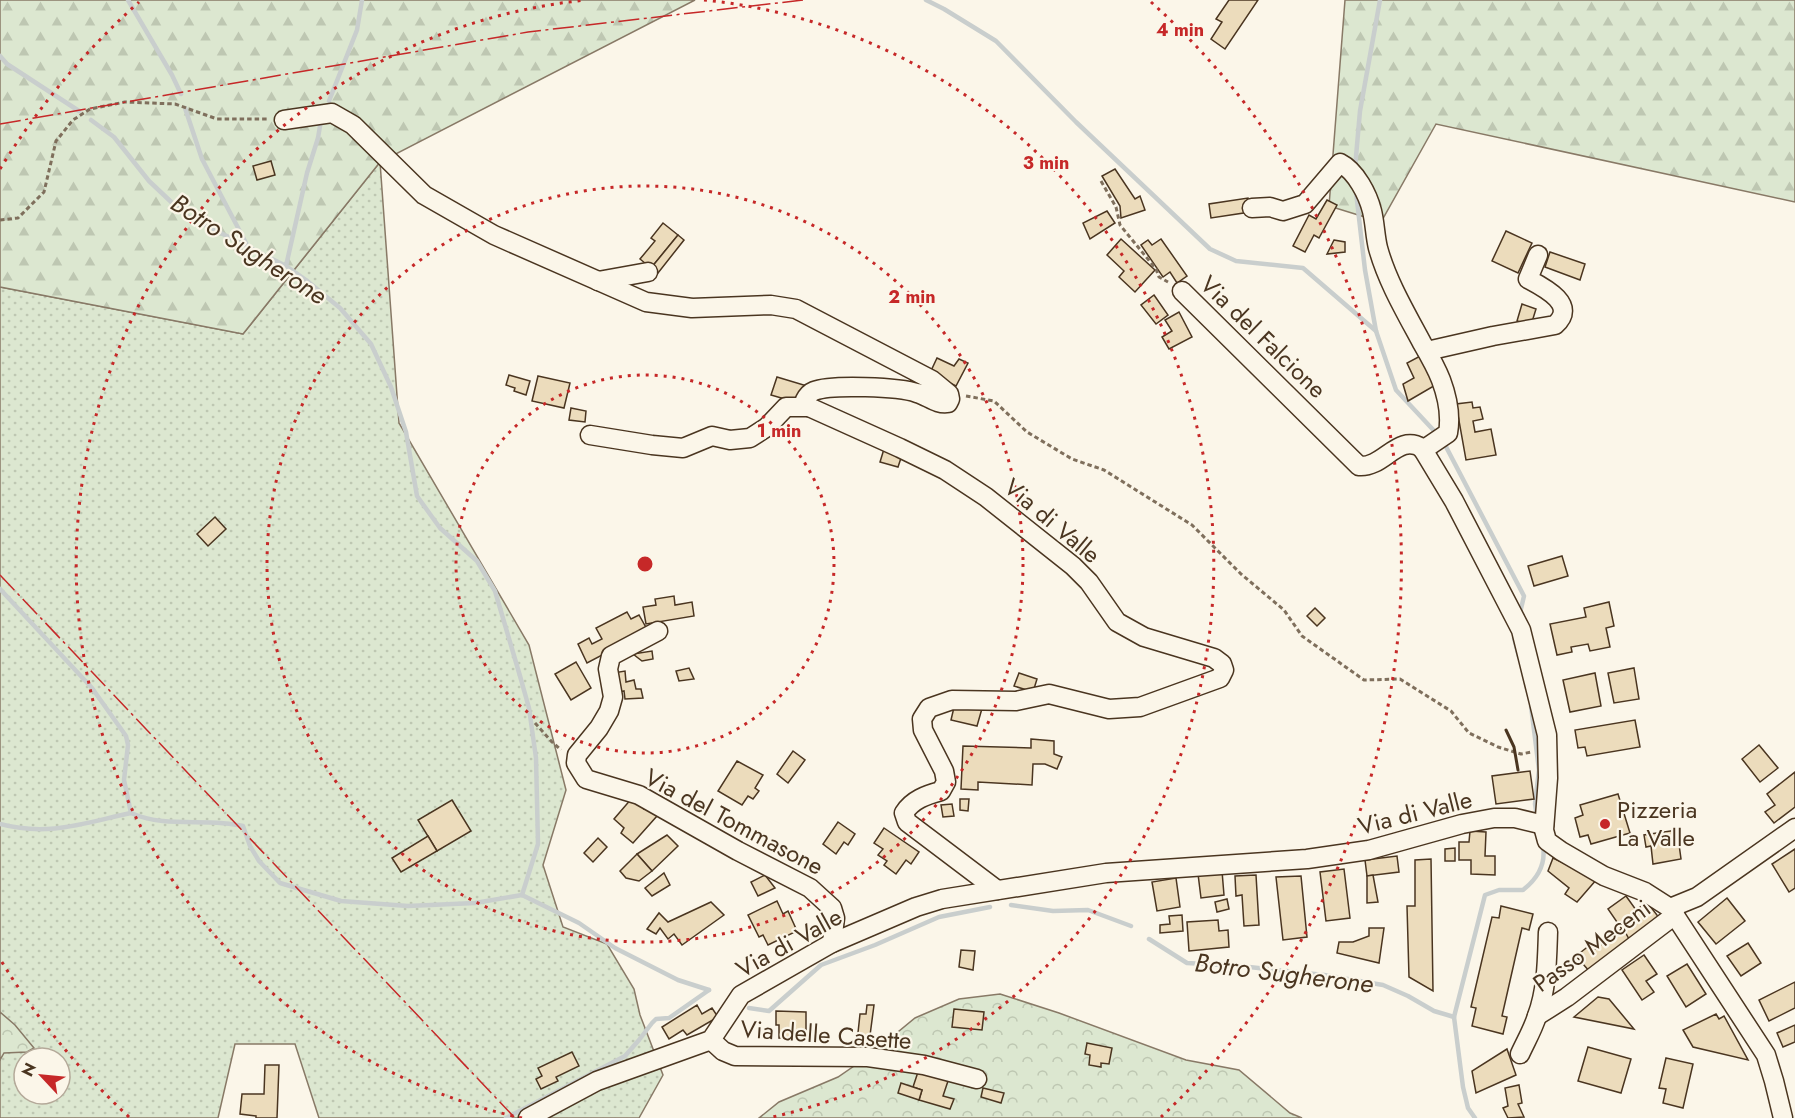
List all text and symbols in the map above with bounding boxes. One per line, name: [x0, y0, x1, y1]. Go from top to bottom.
text: 4 min: [1156, 17, 1204, 43]
text: 3 min: [1023, 150, 1069, 176]
water label: Botro Sugherone: [163, 184, 335, 314]
street label: Via del Falcione: [1192, 267, 1334, 406]
text: 2 min: [888, 284, 936, 310]
text: 1 min: [757, 418, 801, 444]
street label: Via di Valle: [997, 470, 1108, 571]
centre of rings: [635, 554, 655, 574]
street label: Via del Tommasone: [639, 760, 830, 884]
street label: Via di Valle: [1354, 781, 1476, 844]
place label: Pizzeria La Valle: [1617, 792, 1697, 855]
marker: Pizzeria La Valle: [1598, 817, 1612, 831]
street label: Passo Meceni: [1526, 891, 1658, 1000]
street label: Via di Valle: [729, 899, 848, 986]
water label: Botro Sugherone: [1192, 943, 1376, 1003]
street label: Via delle Casette: [739, 1011, 913, 1058]
north arrow: [12, 1046, 72, 1106]
text: N: [16, 1059, 42, 1080]

